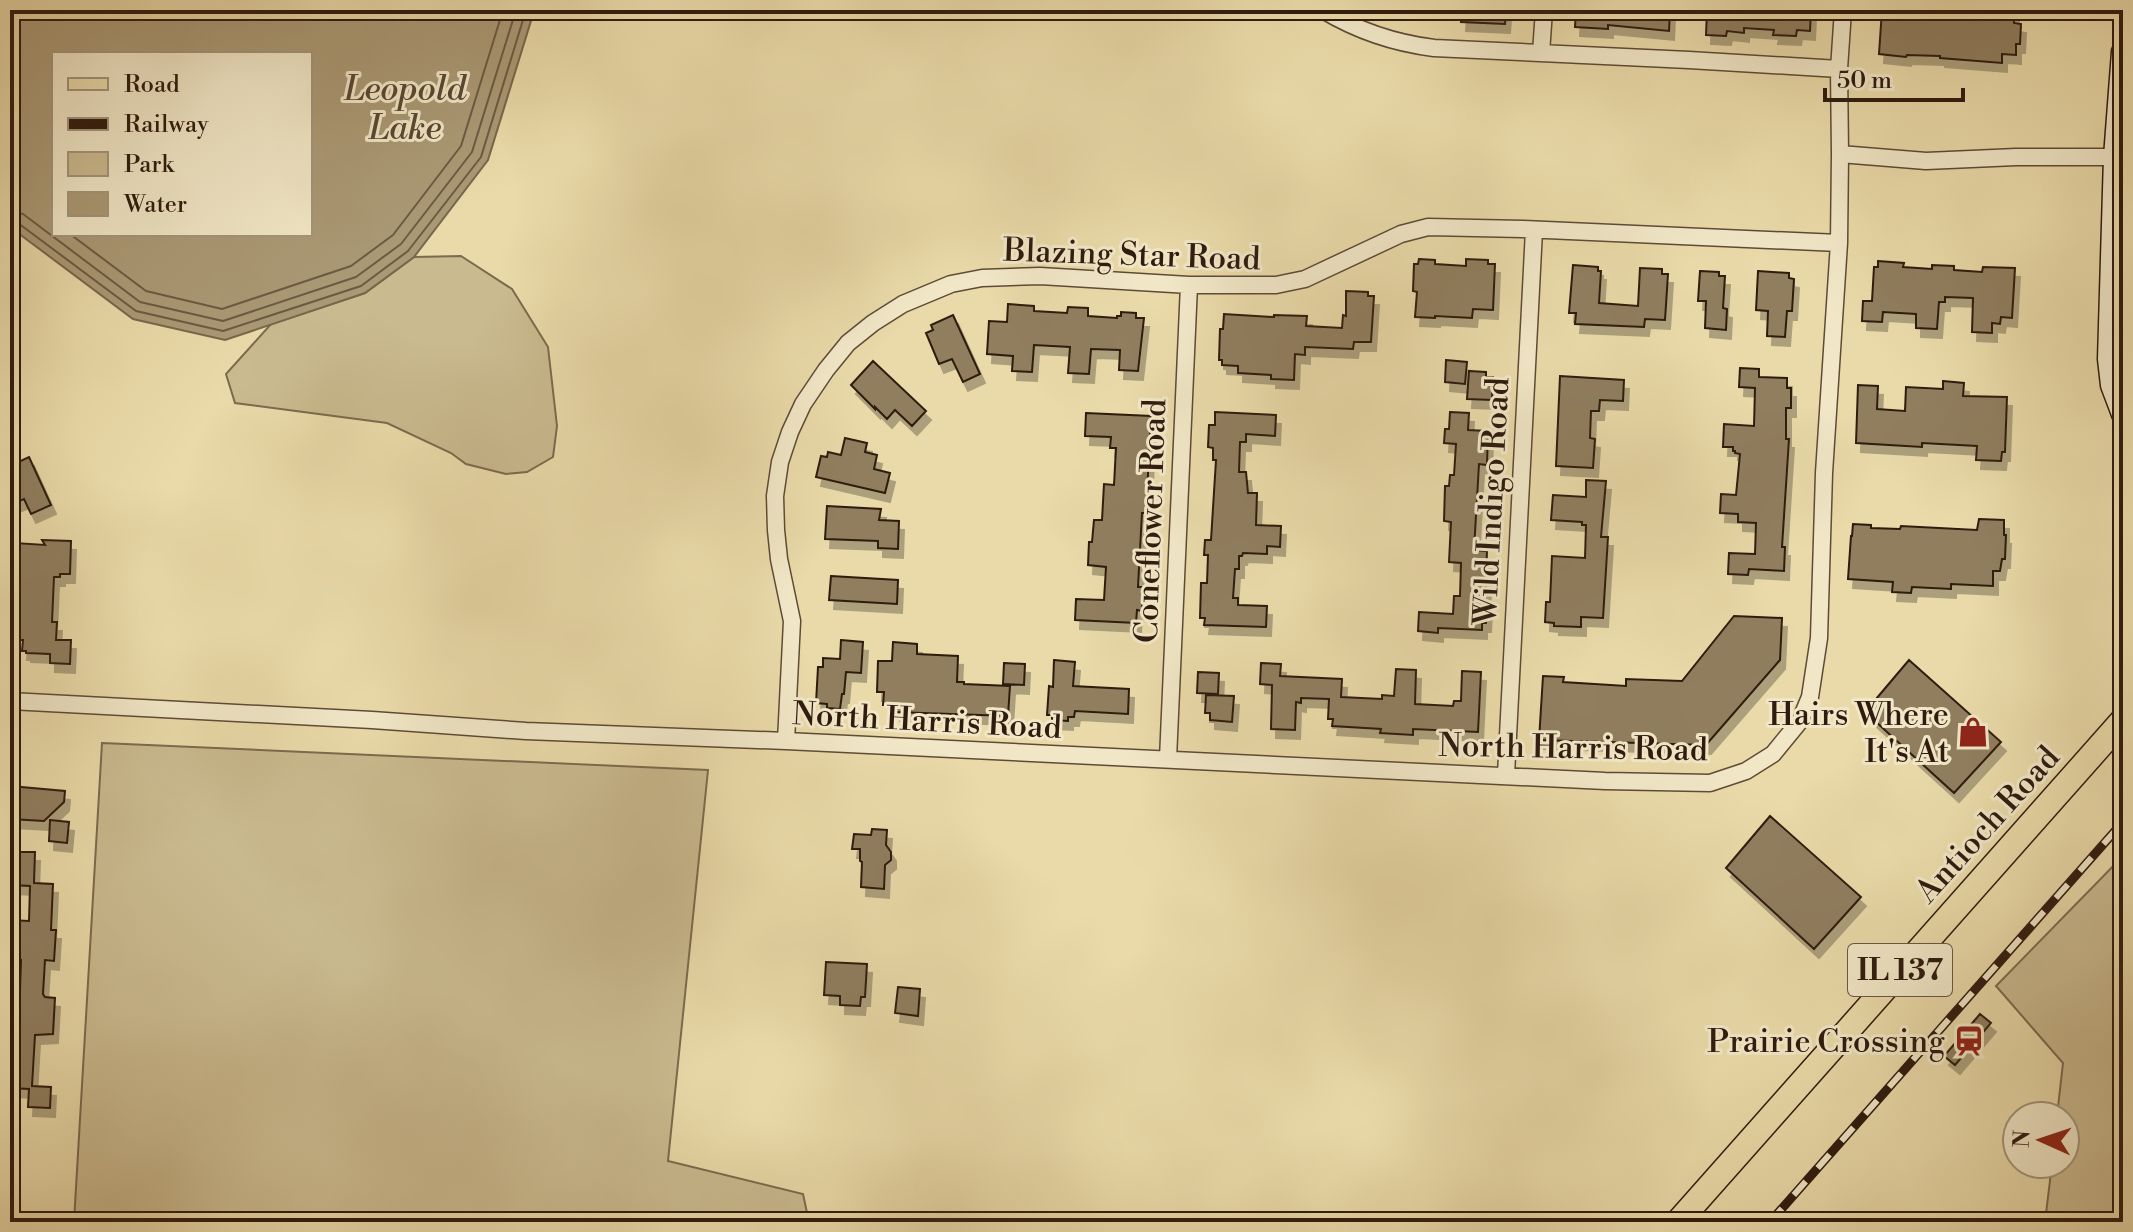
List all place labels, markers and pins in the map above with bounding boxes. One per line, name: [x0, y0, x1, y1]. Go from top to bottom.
place label: Hairs Where It's At: [1768, 695, 1949, 772]
shop icon: Hairs Where It's At: [1956, 715, 1990, 749]
place label: Prairie Crossing: [1707, 1022, 1945, 1062]
station icon: Prairie Crossing: [1952, 1024, 1986, 1058]

